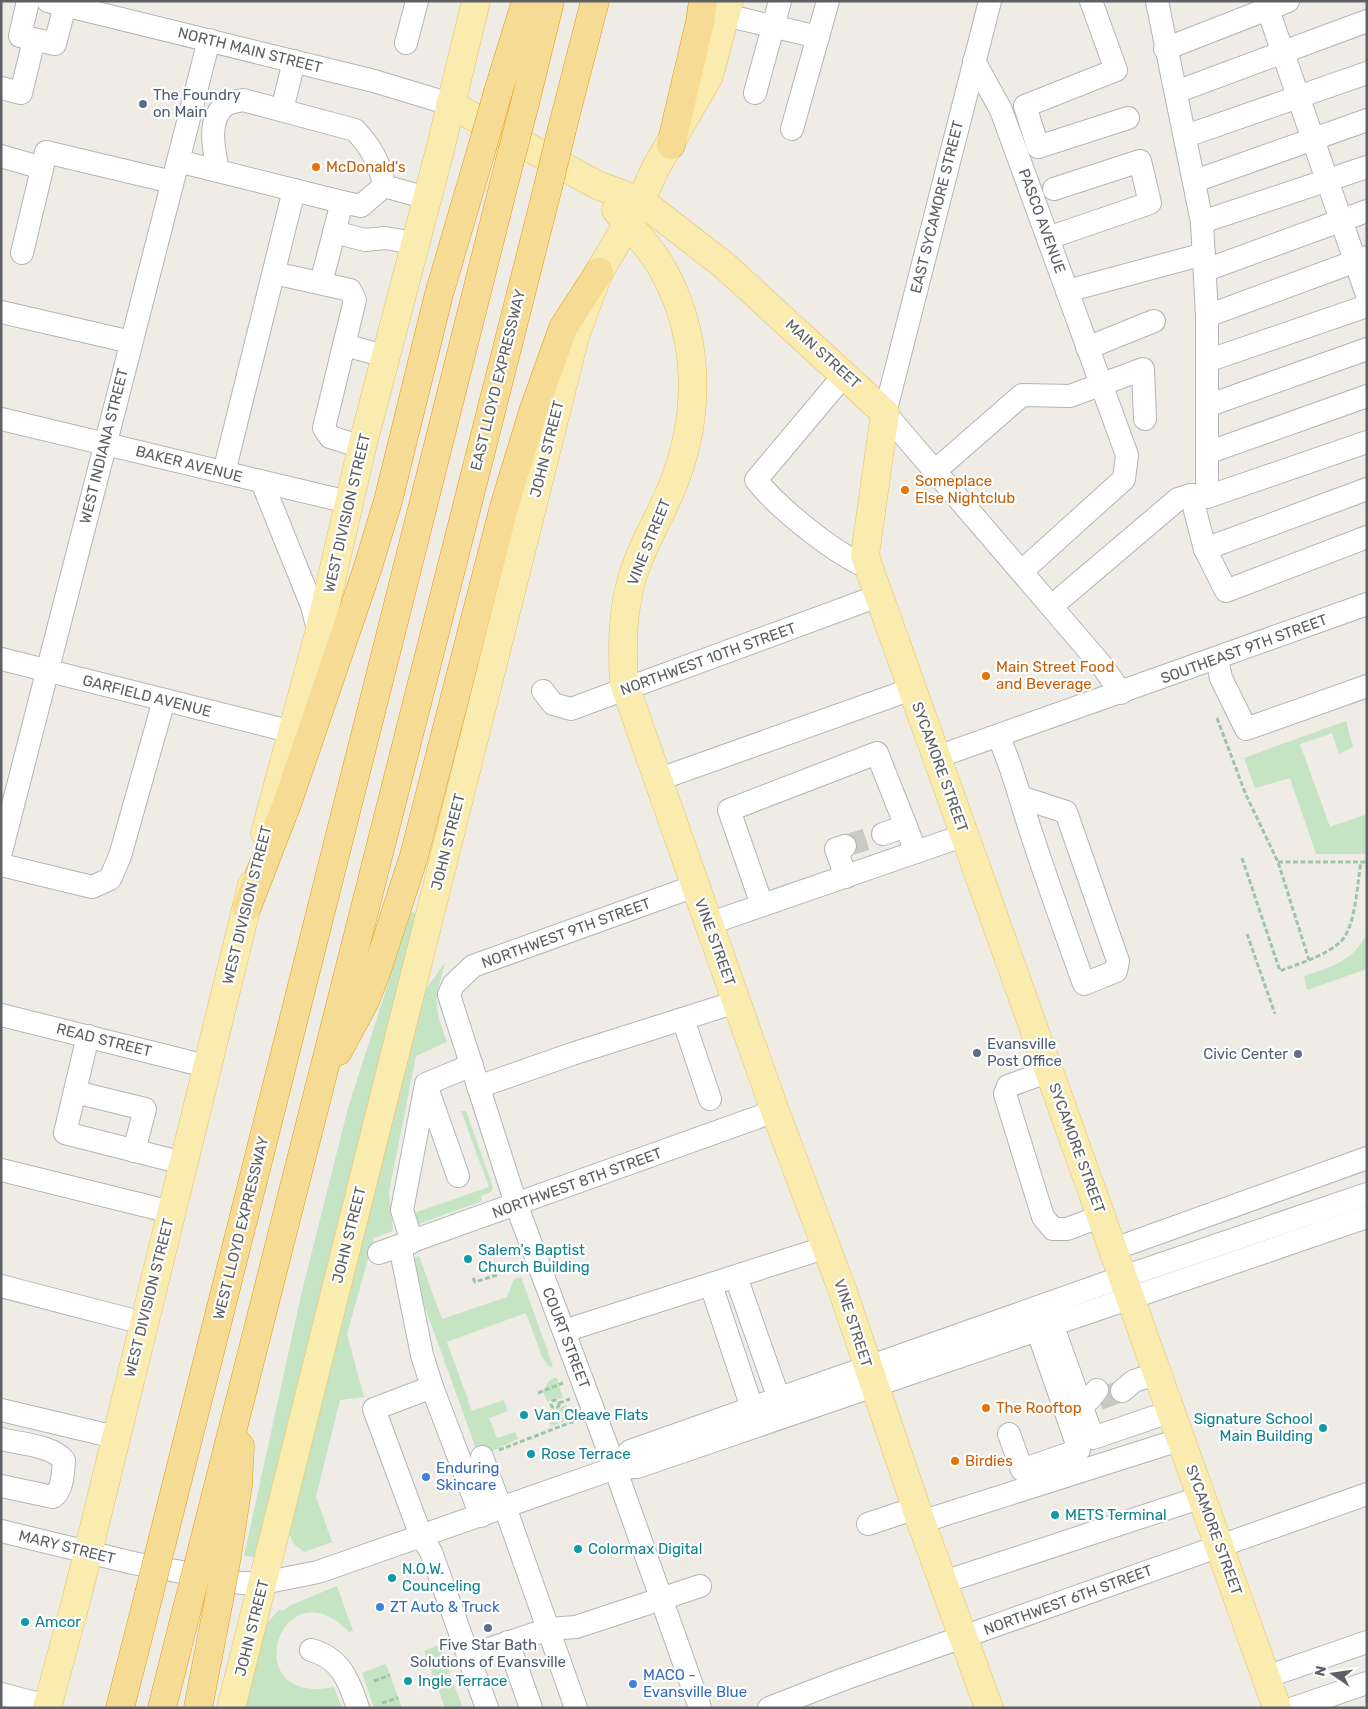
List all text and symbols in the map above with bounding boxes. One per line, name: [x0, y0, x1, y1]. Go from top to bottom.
street label: NORTH MAIN STREET: [176, 23, 324, 77]
place label: The Foundry on Main: [153, 86, 241, 121]
marker: The Foundry on Main: [137, 98, 149, 110]
street label: EAST SYCAMORE STREET: [907, 118, 967, 295]
place label: McDonald's: [326, 158, 406, 176]
marker: McDonald's: [310, 161, 322, 173]
street label: PASCO AVENUE: [1015, 166, 1069, 276]
street label: EAST LLOYD EXPRESSWAY: [467, 287, 529, 473]
street label: MAIN STREET: [782, 316, 864, 393]
street label: WEST INDIANA STREET: [76, 366, 132, 526]
street label: JOHN STREET: [526, 398, 568, 499]
street label: WEST DIVISION STREET: [320, 431, 374, 594]
street label: BAKER AVENUE: [134, 442, 244, 486]
place label: Someplace Else Nightclub: [915, 472, 1015, 507]
marker: Someplace Else Nightclub: [899, 484, 911, 496]
street label: VINE STREET: [623, 496, 675, 588]
street label: SOUTHEAST 9TH STREET: [1158, 610, 1330, 688]
street label: NORTHWEST 10TH STREET: [618, 619, 799, 699]
place label: Main Street Food and Beverage: [996, 658, 1114, 693]
marker: Main Street Food and Beverage: [980, 670, 992, 682]
street label: GARFIELD AVENUE: [81, 671, 213, 721]
street label: SYCAMORE STREET: [908, 699, 972, 835]
street label: JOHN STREET: [427, 791, 469, 892]
street label: WEST DIVISION STREET: [219, 823, 276, 986]
street label: NORTHWEST 9TH STREET: [479, 894, 653, 972]
street label: VINE STREET: [691, 896, 739, 988]
street label: READ STREET: [54, 1019, 154, 1061]
place label: Evansville Post Office: [987, 1035, 1062, 1070]
place label: Civic Center: [1203, 1045, 1288, 1063]
marker: Evansville Post Office: [971, 1047, 983, 1059]
marker: Civic Center: [1292, 1048, 1304, 1060]
street label: SYCAMORE STREET: [1045, 1080, 1109, 1216]
street label: WEST LLOYD EXPRESSWAY: [209, 1134, 273, 1322]
street label: NORTHWEST 8TH STREET: [490, 1144, 665, 1222]
street label: JOHN STREET: [328, 1184, 370, 1285]
street label: WEST DIVISION STREET: [121, 1216, 178, 1379]
place label: Salem's Baptist Church Building: [478, 1241, 590, 1276]
marker: Salem's Baptist Church Building: [462, 1253, 474, 1265]
street label: VINE STREET: [830, 1277, 876, 1370]
street label: COURT STREET: [538, 1285, 594, 1391]
place label: The Rooftop: [996, 1399, 1082, 1417]
marker: The Rooftop: [980, 1402, 992, 1414]
place label: Van Cleave Flats: [534, 1406, 649, 1424]
marker: Van Cleave Flats: [518, 1409, 530, 1421]
place label: Signature School Main Building: [1194, 1410, 1313, 1445]
marker: Signature School Main Building: [1317, 1422, 1329, 1434]
place label: Rose Terrace: [541, 1445, 631, 1463]
marker: Rose Terrace: [525, 1448, 537, 1460]
place label: Birdies: [965, 1452, 1013, 1470]
marker: Birdies: [949, 1455, 961, 1467]
place label: Enduring Skincare: [436, 1459, 500, 1494]
street label: SYCAMORE STREET: [1182, 1462, 1246, 1598]
marker: Enduring Skincare: [420, 1471, 432, 1483]
place label: METS Terminal: [1065, 1506, 1167, 1524]
marker: METS Terminal: [1049, 1509, 1061, 1521]
street label: MARY STREET: [17, 1526, 117, 1568]
place label: Colormax Digital: [588, 1540, 702, 1558]
marker: Colormax Digital: [572, 1543, 584, 1555]
place label: N.O.W. Counceling: [402, 1560, 481, 1595]
street label: NORTHWEST 6TH STREET: [981, 1561, 1155, 1639]
marker: N.O.W. Counceling: [386, 1572, 398, 1584]
street label: JOHN STREET: [231, 1577, 273, 1678]
place label: ZT Auto & Truck: [390, 1598, 500, 1616]
marker: ZT Auto & Truck: [374, 1601, 386, 1613]
place label: Amcor: [35, 1613, 81, 1631]
marker: Amcor: [19, 1616, 31, 1628]
marker: Five Star Bath Solutions of Evansville: [482, 1622, 494, 1634]
place label: Five Star Bath Solutions of Evansville: [410, 1636, 566, 1671]
north arrow: [1308, 1649, 1358, 1699]
text: N: [1311, 1664, 1330, 1678]
place label: MACO - Evansville Blue: [643, 1666, 747, 1701]
place label: Ingle Terrace: [418, 1672, 507, 1690]
marker: Ingle Terrace: [402, 1675, 414, 1687]
marker: MACO - Evansville Blue: [627, 1678, 639, 1690]

